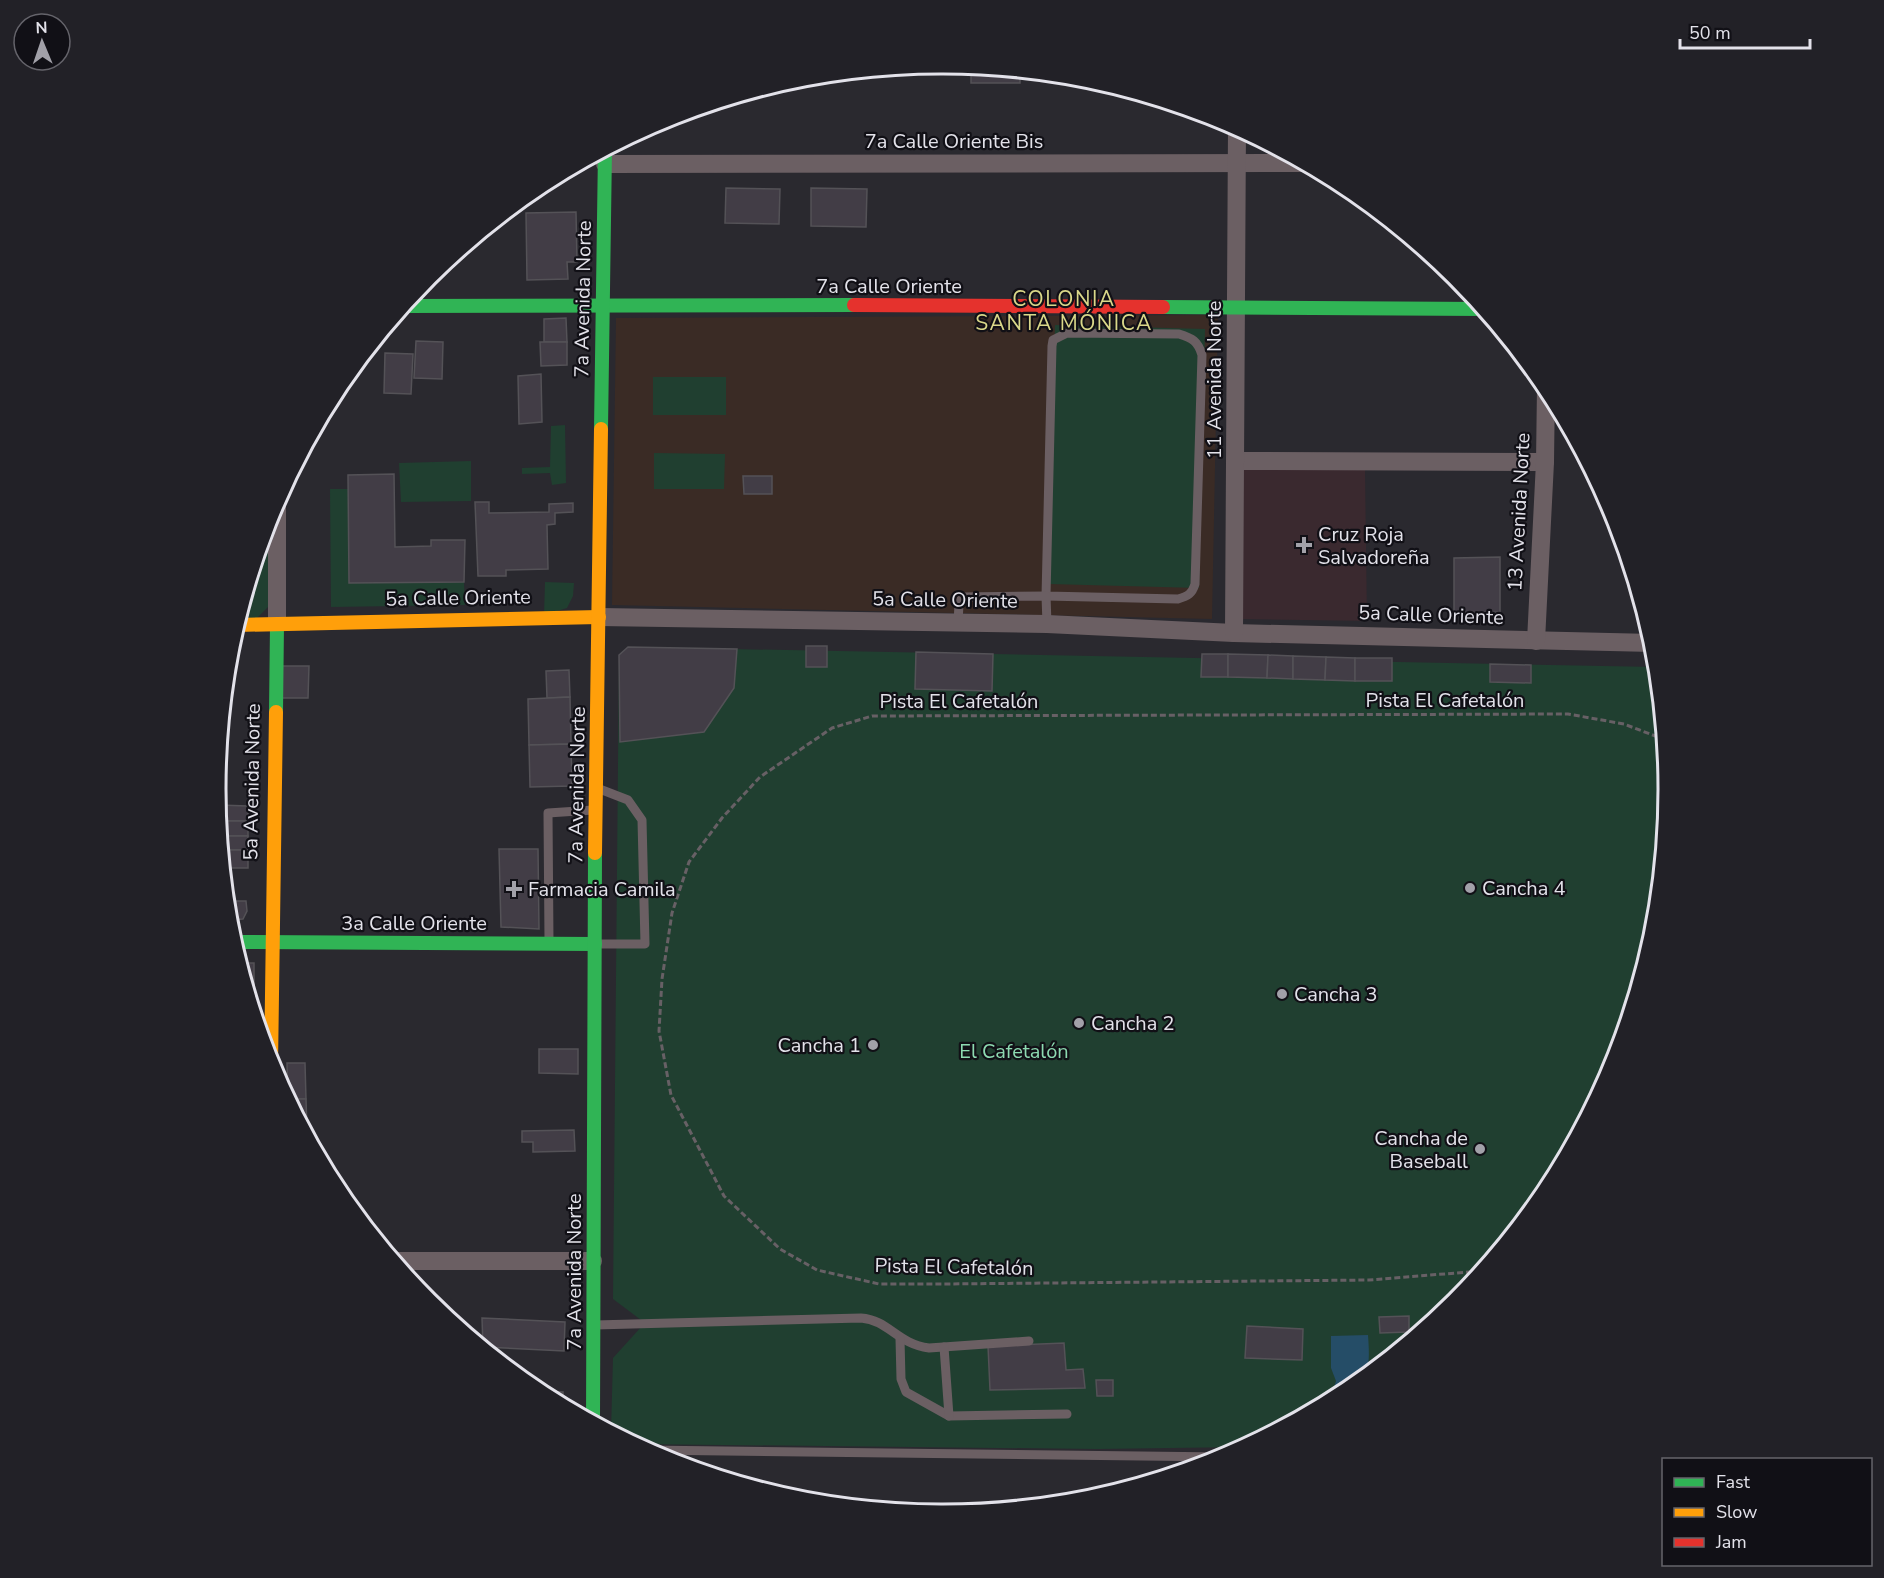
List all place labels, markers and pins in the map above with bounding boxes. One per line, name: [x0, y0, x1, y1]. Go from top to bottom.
place label: Cruz Roja Salvadoreña: [1318, 521, 1430, 571]
marker: Cruz Roja Salvadoreña: [1295, 536, 1313, 554]
place label: Cancha 4: [1482, 875, 1565, 902]
place label: Farmacia Camila: [528, 876, 676, 903]
marker: Farmacia Camila: [505, 880, 523, 898]
marker: Cancha 4: [1463, 881, 1477, 895]
place label: Cancha 3: [1294, 981, 1377, 1008]
marker: Cancha 3: [1275, 987, 1289, 1001]
place label: Cancha 2: [1091, 1010, 1174, 1037]
marker: Cancha 2: [1072, 1016, 1086, 1030]
place label: Cancha 1: [778, 1032, 861, 1059]
marker: Cancha 1: [866, 1038, 880, 1052]
place label: Cancha de Baseball: [1374, 1125, 1468, 1175]
marker: Cancha de Baseball: [1473, 1142, 1487, 1156]

